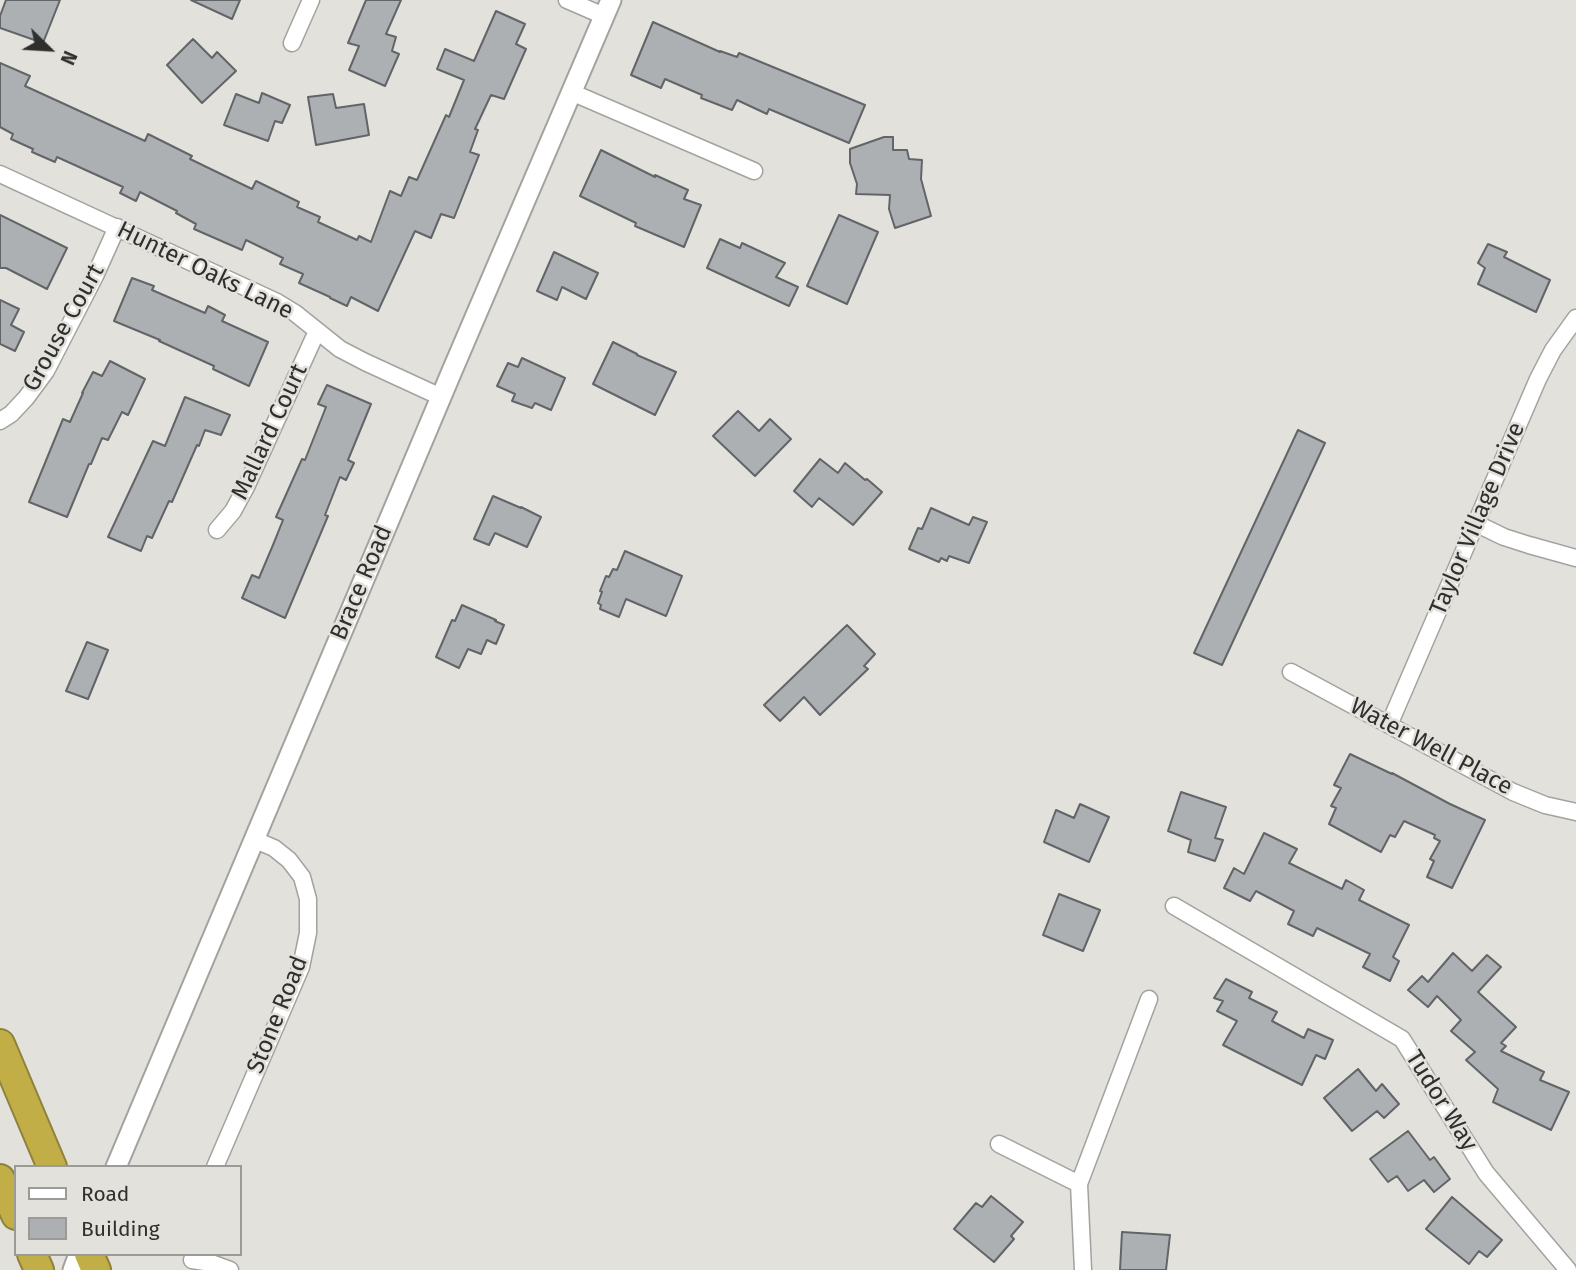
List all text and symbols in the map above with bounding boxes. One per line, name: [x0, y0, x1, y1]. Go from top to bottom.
north arrow: [14, 14, 84, 84]
text: N: [56, 47, 82, 68]
street label: Hunter Oaks Lane: [112, 216, 298, 326]
street label: Grouse Court: [17, 259, 111, 397]
street label: Mallard Court: [226, 359, 314, 505]
street label: Taylor Village Drive: [1424, 418, 1532, 620]
street label: Brace Road: [325, 521, 399, 645]
street label: Water Well Place: [1345, 692, 1517, 802]
street label: Stone Road: [241, 952, 315, 1078]
street label: Tudor Way: [1399, 1045, 1483, 1157]
legend: [14, 1165, 242, 1256]
text: Road: [81, 1181, 129, 1207]
text: Building: [81, 1216, 160, 1242]

